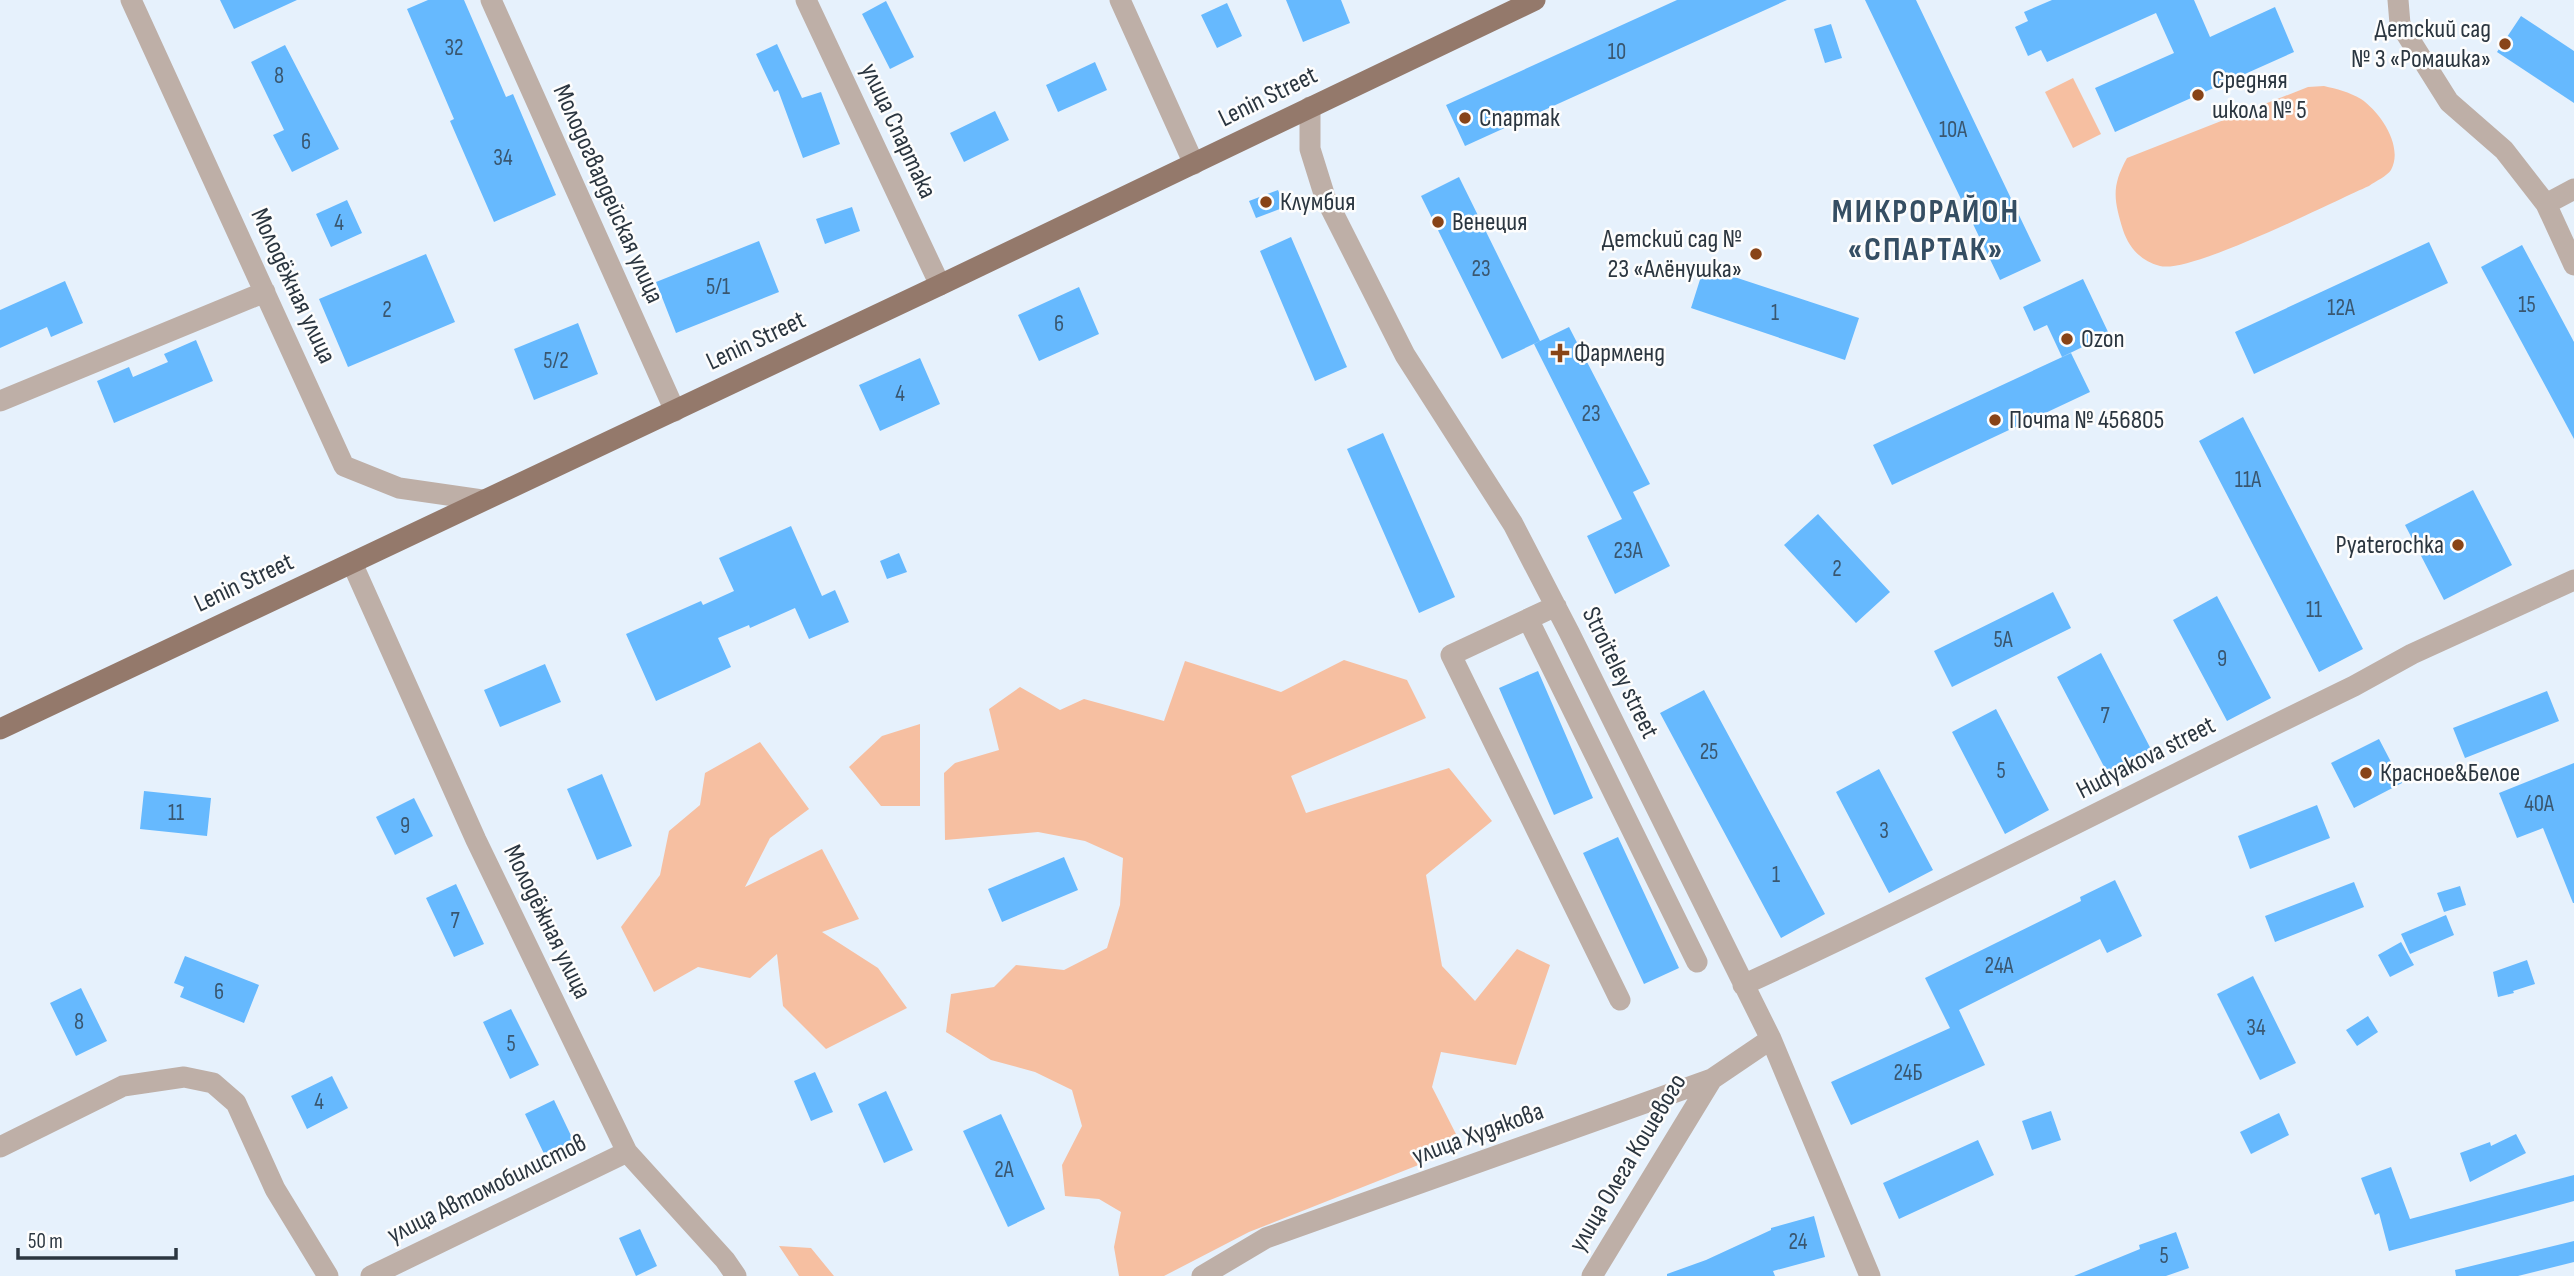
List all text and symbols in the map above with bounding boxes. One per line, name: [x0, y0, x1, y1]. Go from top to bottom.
place label: Детский сад № 3 «Ромашка»: [2351, 14, 2491, 75]
house number: 32: [444, 34, 464, 62]
marker: Детский сад № 3 «Ромашка»: [2497, 36, 2513, 52]
house number: 10: [1608, 38, 1626, 66]
street label: улица Спартака: [853, 58, 943, 204]
street label: Lenin Street: [1214, 60, 1322, 134]
house number: 8: [274, 62, 284, 90]
place label: Средняя школа № 5: [2212, 65, 2307, 126]
street label: Молодогвардейская улица: [546, 80, 670, 308]
marker: Средняя школа № 5: [2190, 87, 2206, 103]
place label: Спартак: [1479, 103, 1560, 134]
marker: Спартак: [1457, 110, 1473, 126]
house number: 10А: [1939, 116, 1967, 144]
house number: 6: [301, 128, 311, 156]
house number: 34: [493, 144, 513, 172]
place label: Клумбия: [1280, 187, 1355, 218]
district label: МИКРОРАЙОН «СПАРТАК»: [1832, 192, 2020, 270]
marker: Клумбия: [1258, 194, 1274, 210]
street label: Молодёжная улица: [244, 204, 342, 368]
place label: Венеция: [1452, 207, 1527, 238]
house number: 4: [334, 209, 344, 237]
marker: Венеция: [1430, 214, 1446, 230]
place label: Детский сад № 23 «Алёнушка»: [1602, 224, 1742, 285]
marker: Детский сад № 23 «Алёнушка»: [1748, 246, 1764, 262]
house number: 23: [1471, 255, 1491, 283]
house number: 5/1: [706, 273, 730, 301]
house number: 15: [2518, 291, 2536, 319]
house number: 12А: [2327, 294, 2355, 322]
house number: 2: [382, 296, 392, 324]
house number: 1: [1771, 299, 1779, 327]
street label: Lenin Street: [701, 305, 811, 377]
house number: 6: [1054, 310, 1064, 338]
place label: Ozon: [2081, 324, 2125, 355]
marker: Ozon: [2059, 331, 2075, 347]
place label: Фармленд: [1574, 338, 1665, 369]
marker: Фармленд: [1552, 345, 1568, 361]
house number: 5/2: [543, 347, 569, 375]
house number: 4: [895, 380, 905, 408]
house number: 23: [1581, 400, 1601, 428]
place label: Почта № 456805: [2009, 405, 2164, 436]
marker: Почта № 456805: [1987, 412, 2003, 428]
house number: 11А: [2235, 466, 2261, 494]
place label: Pyaterochka: [2336, 530, 2444, 561]
house number: 23А: [1613, 537, 1643, 565]
marker: Pyaterochka: [2450, 537, 2466, 553]
street label: Lenin Street: [189, 547, 299, 619]
house number: 2: [1832, 555, 1842, 583]
house number: 11: [2306, 596, 2322, 624]
street label: Stroiteley street: [1575, 602, 1665, 744]
house number: 5А: [1993, 626, 2013, 654]
house number: 9: [2217, 645, 2227, 673]
house number: 7: [2100, 702, 2110, 730]
street label: Hudyakova street: [2071, 710, 2221, 806]
house number: 25: [1700, 738, 1718, 766]
house number: 5: [1996, 757, 2006, 785]
place label: Красное&Белое: [2380, 758, 2520, 789]
marker: Красное&Белое: [2358, 765, 2374, 781]
house number: 40А: [2524, 790, 2554, 818]
house number: 11: [168, 799, 184, 827]
house number: 9: [400, 812, 410, 840]
house number: 3: [1879, 817, 1889, 845]
street label: Молодёжная улица: [496, 840, 598, 1004]
house number: 1: [1772, 861, 1780, 889]
house number: 7: [450, 907, 460, 935]
house number: 24А: [1985, 952, 2014, 980]
house number: 6: [214, 978, 224, 1006]
house number: 8: [74, 1008, 84, 1036]
house number: 34: [2246, 1014, 2266, 1042]
house number: 5: [506, 1030, 516, 1058]
house number: 24Б: [1893, 1059, 1923, 1087]
street label: улица Олега Кошевого: [1563, 1068, 1693, 1258]
house number: 4: [314, 1088, 324, 1116]
street label: улица Худякова: [1408, 1096, 1548, 1172]
street label: улица Автомобилистов: [382, 1127, 592, 1251]
house number: 2А: [994, 1156, 1014, 1184]
scale bar: [18, 1216, 175, 1260]
house number: 24: [1789, 1228, 1808, 1256]
text: 50 m: [28, 1229, 63, 1254]
house number: 5: [2159, 1242, 2169, 1270]

